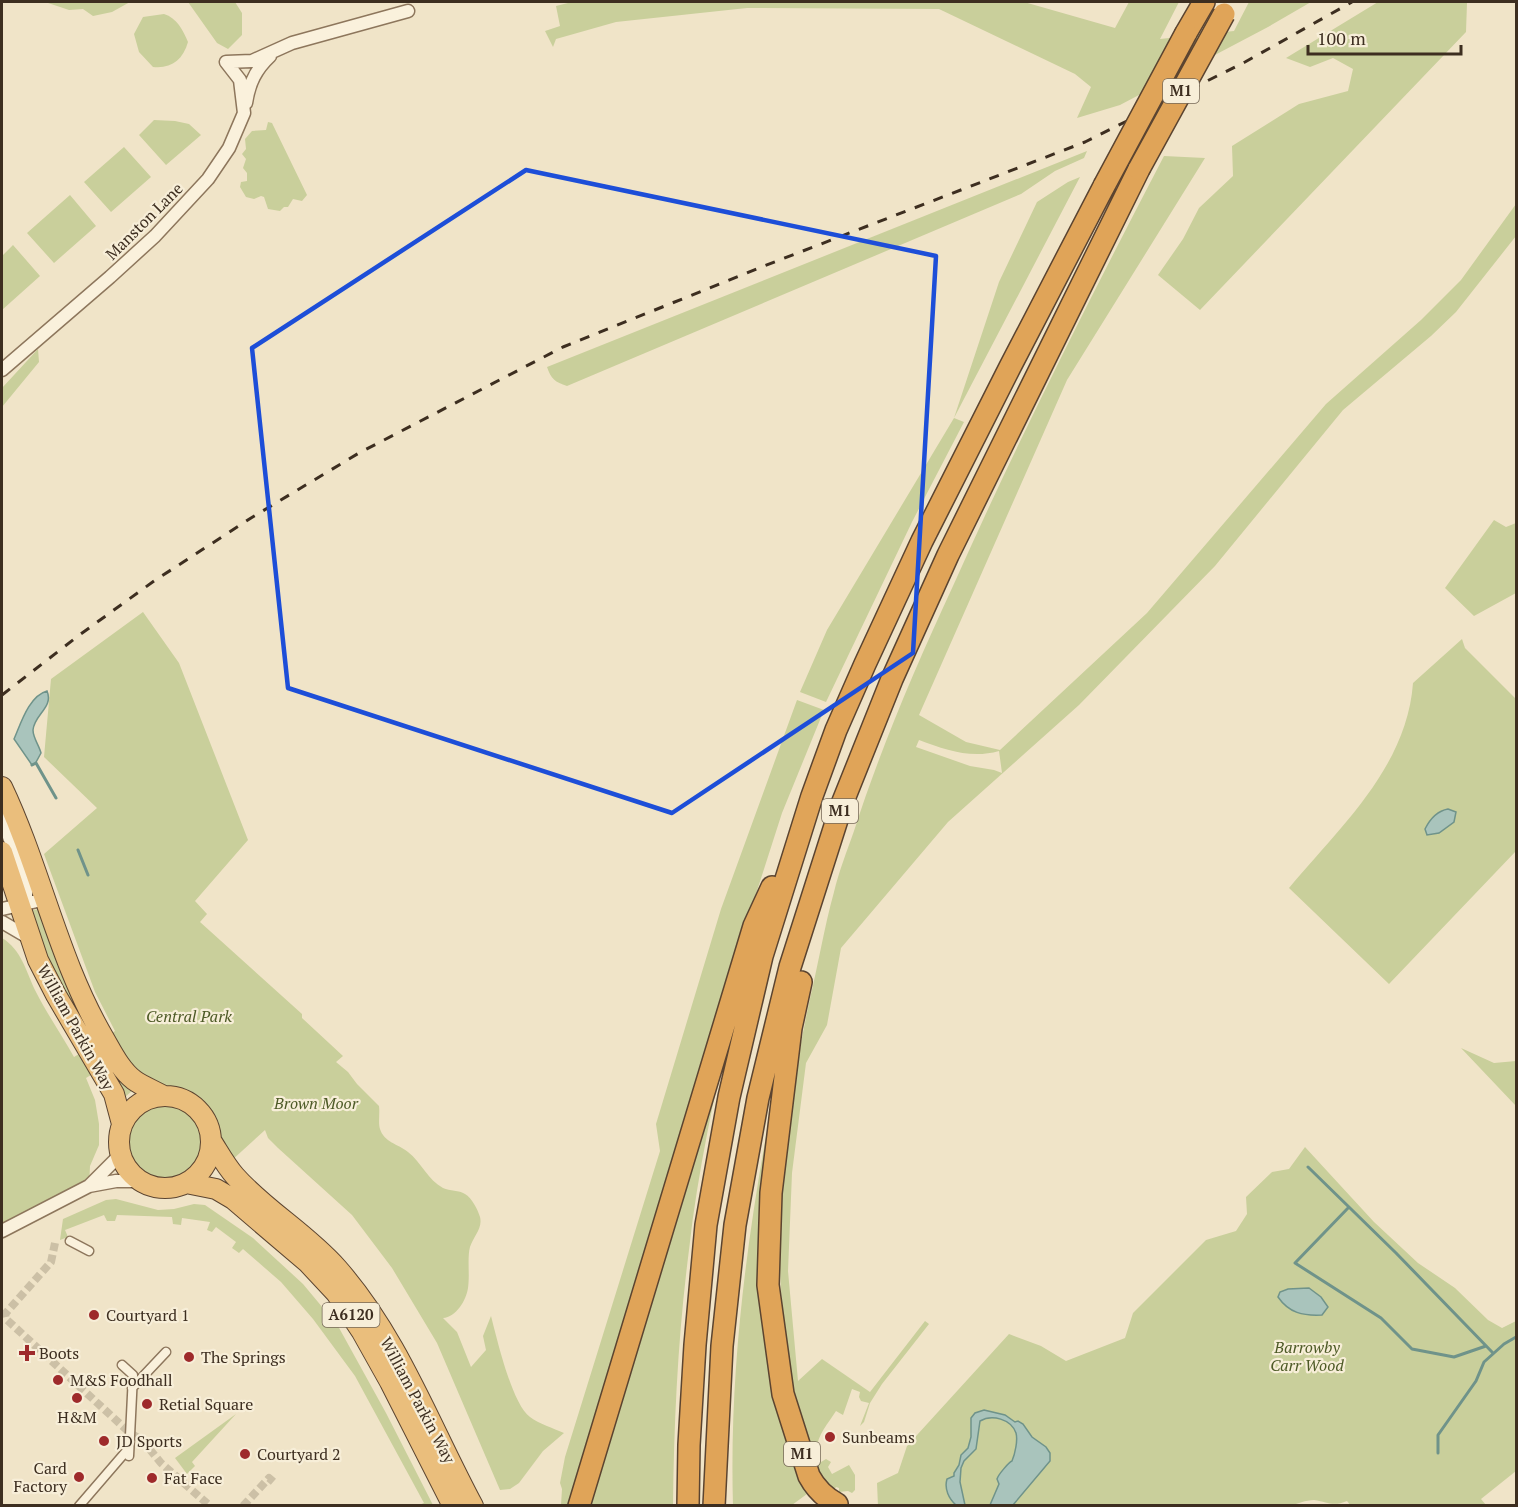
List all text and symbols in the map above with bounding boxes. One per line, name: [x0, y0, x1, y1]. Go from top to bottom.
scale bar: [1308, 18, 1461, 56]
text: 100 m: [1317, 26, 1366, 50]
road number: M1: [1163, 79, 1199, 103]
street label: Manston Lane: [101, 178, 187, 264]
road number: M1: [822, 799, 858, 823]
street label: William Parkin Way: [32, 960, 120, 1094]
park label: Central Park: [146, 1005, 232, 1027]
park label: Brown Moor: [273, 1092, 359, 1114]
road number: A6120: [322, 1303, 380, 1327]
place label: Courtyard 1: [106, 1304, 190, 1326]
marker: Courtyard 1: [87, 1308, 101, 1322]
street label: William Parkin Way: [375, 1333, 461, 1468]
park label: Barrowby Carr Wood: [1270, 1336, 1344, 1376]
place label: Boots: [39, 1342, 79, 1364]
marker: Boots: [20, 1346, 34, 1360]
place label: The Springs: [201, 1346, 286, 1368]
marker: The Springs: [182, 1350, 196, 1364]
place label: M&S Foodhall: [70, 1369, 173, 1391]
marker: M&S Foodhall: [51, 1373, 65, 1387]
marker: H&M: [70, 1391, 84, 1405]
place label: Retial Square: [159, 1393, 253, 1415]
marker: Retial Square: [140, 1397, 154, 1411]
place label: H&M: [57, 1406, 97, 1428]
place label: Sunbeams: [842, 1426, 915, 1448]
place label: JD Sports: [116, 1430, 182, 1452]
marker: Sunbeams: [823, 1430, 837, 1444]
marker: JD Sports: [97, 1434, 111, 1448]
road number: M1: [784, 1442, 820, 1466]
place label: Courtyard 2: [257, 1443, 341, 1465]
marker: Courtyard 2: [238, 1447, 252, 1461]
place label: Card Factory: [13, 1457, 68, 1497]
place label: Fat Face: [164, 1467, 223, 1489]
marker: Card Factory: [72, 1470, 86, 1484]
marker: Fat Face: [145, 1471, 159, 1485]

